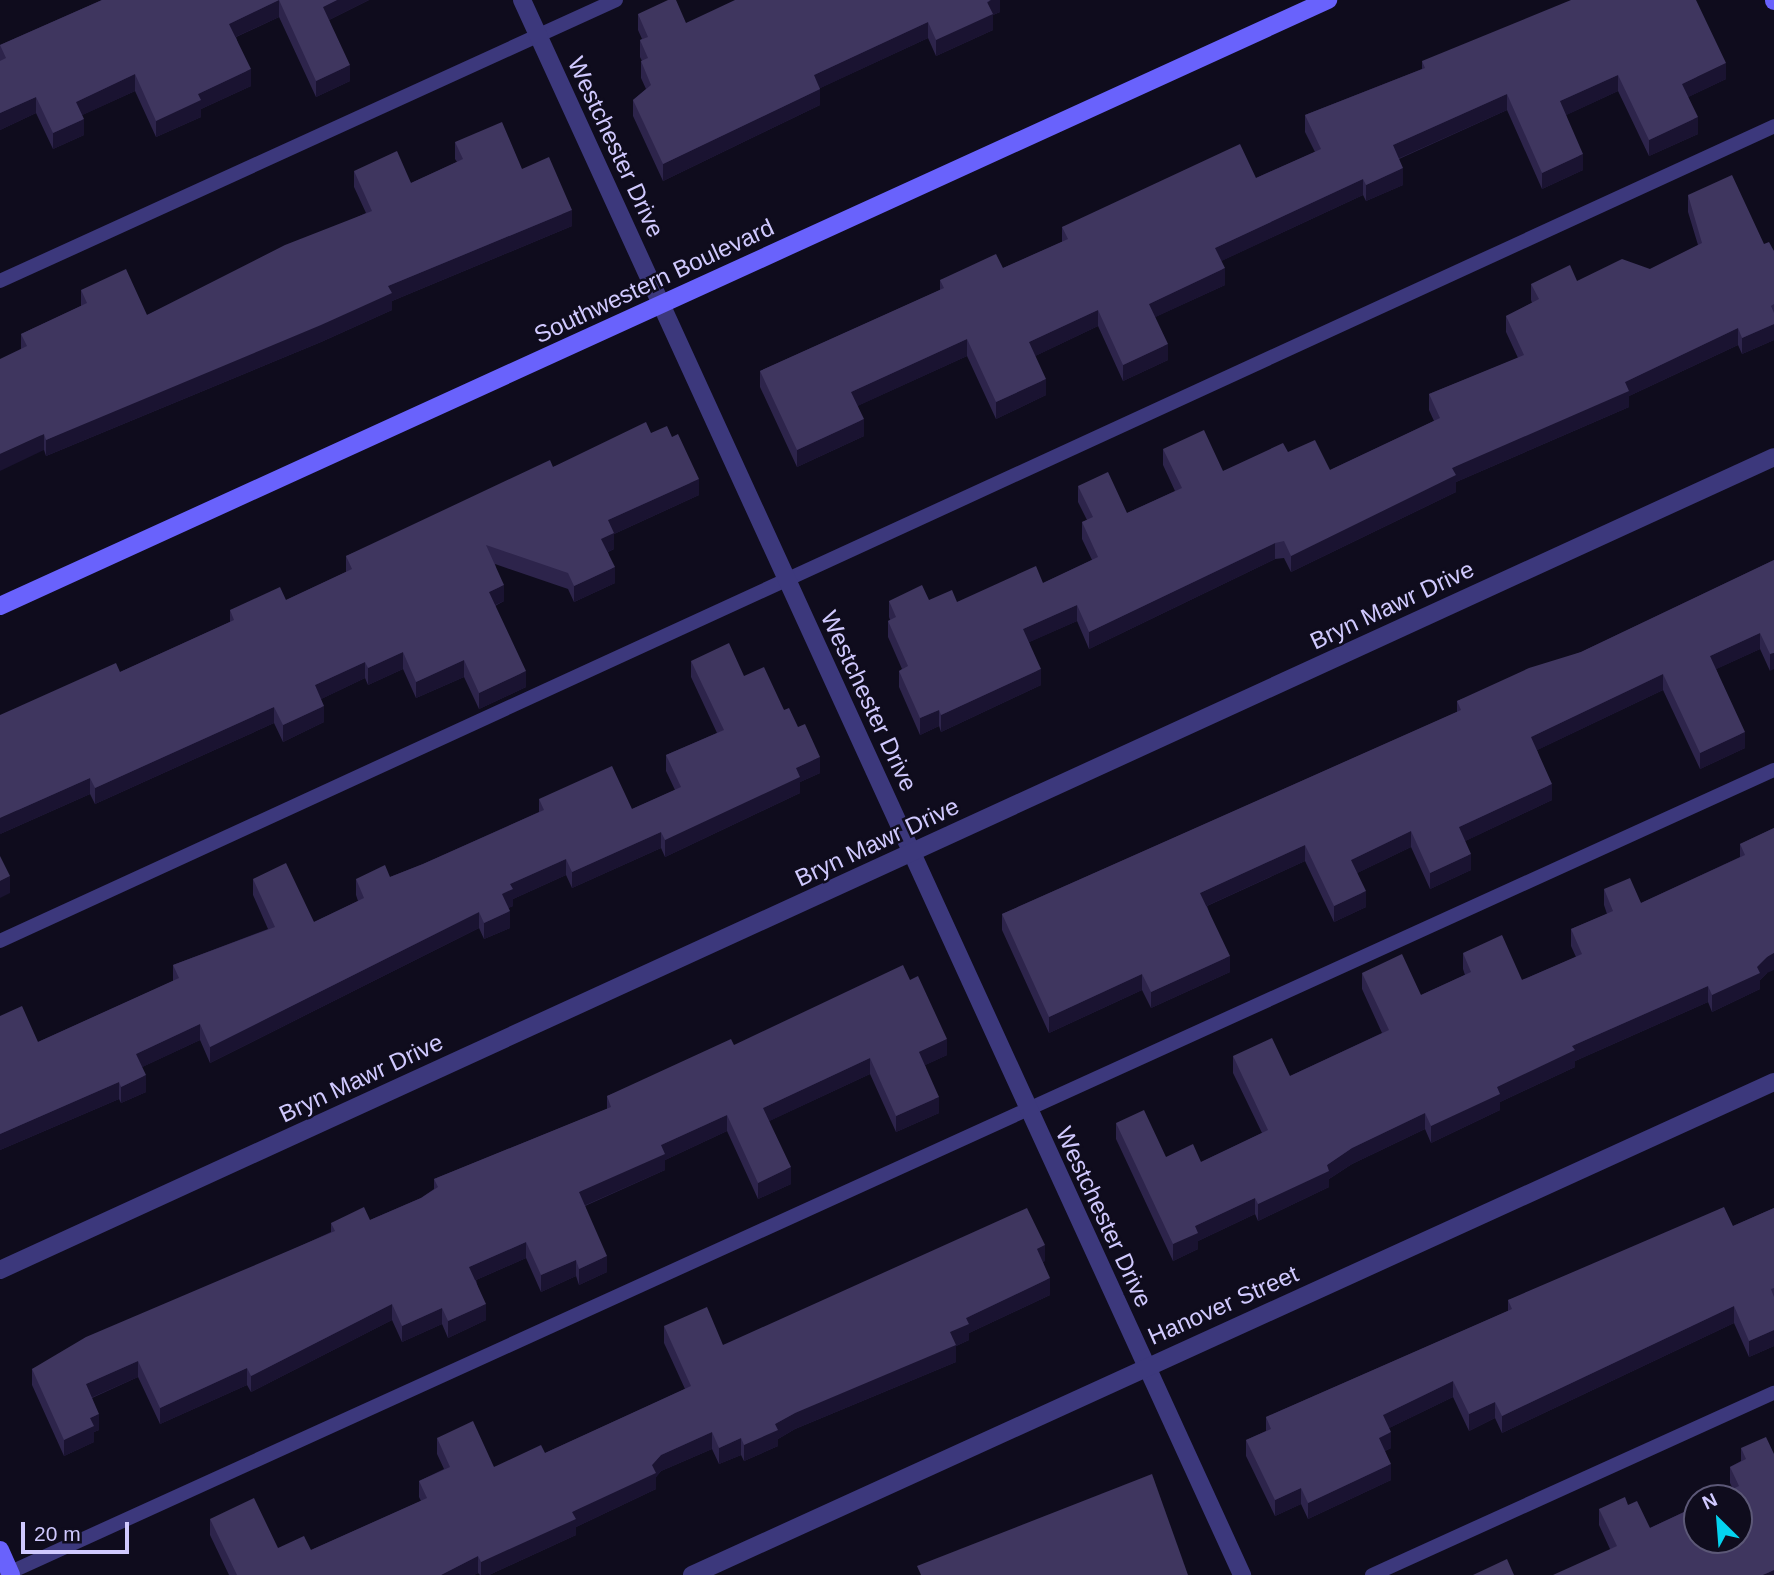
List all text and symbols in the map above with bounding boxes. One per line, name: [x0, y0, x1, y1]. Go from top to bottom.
street label: Westchester Drive: [562, 52, 670, 242]
street label: Southwestern Boulevard: [529, 213, 779, 349]
street label: Bryn Mawr Drive: [1306, 554, 1478, 656]
street label: Westchester Drive: [815, 606, 923, 796]
street label: Bryn Mawr Drive: [791, 791, 963, 893]
street label: Bryn Mawr Drive: [275, 1027, 447, 1129]
street label: Westchester Drive: [1050, 1122, 1158, 1312]
street label: Hanover Street: [1143, 1259, 1303, 1351]
north arrow: [1683, 1484, 1753, 1554]
text: N: [1699, 1489, 1720, 1514]
scale bar: [24, 1508, 133, 1552]
text: 20 m: [34, 1522, 81, 1545]

